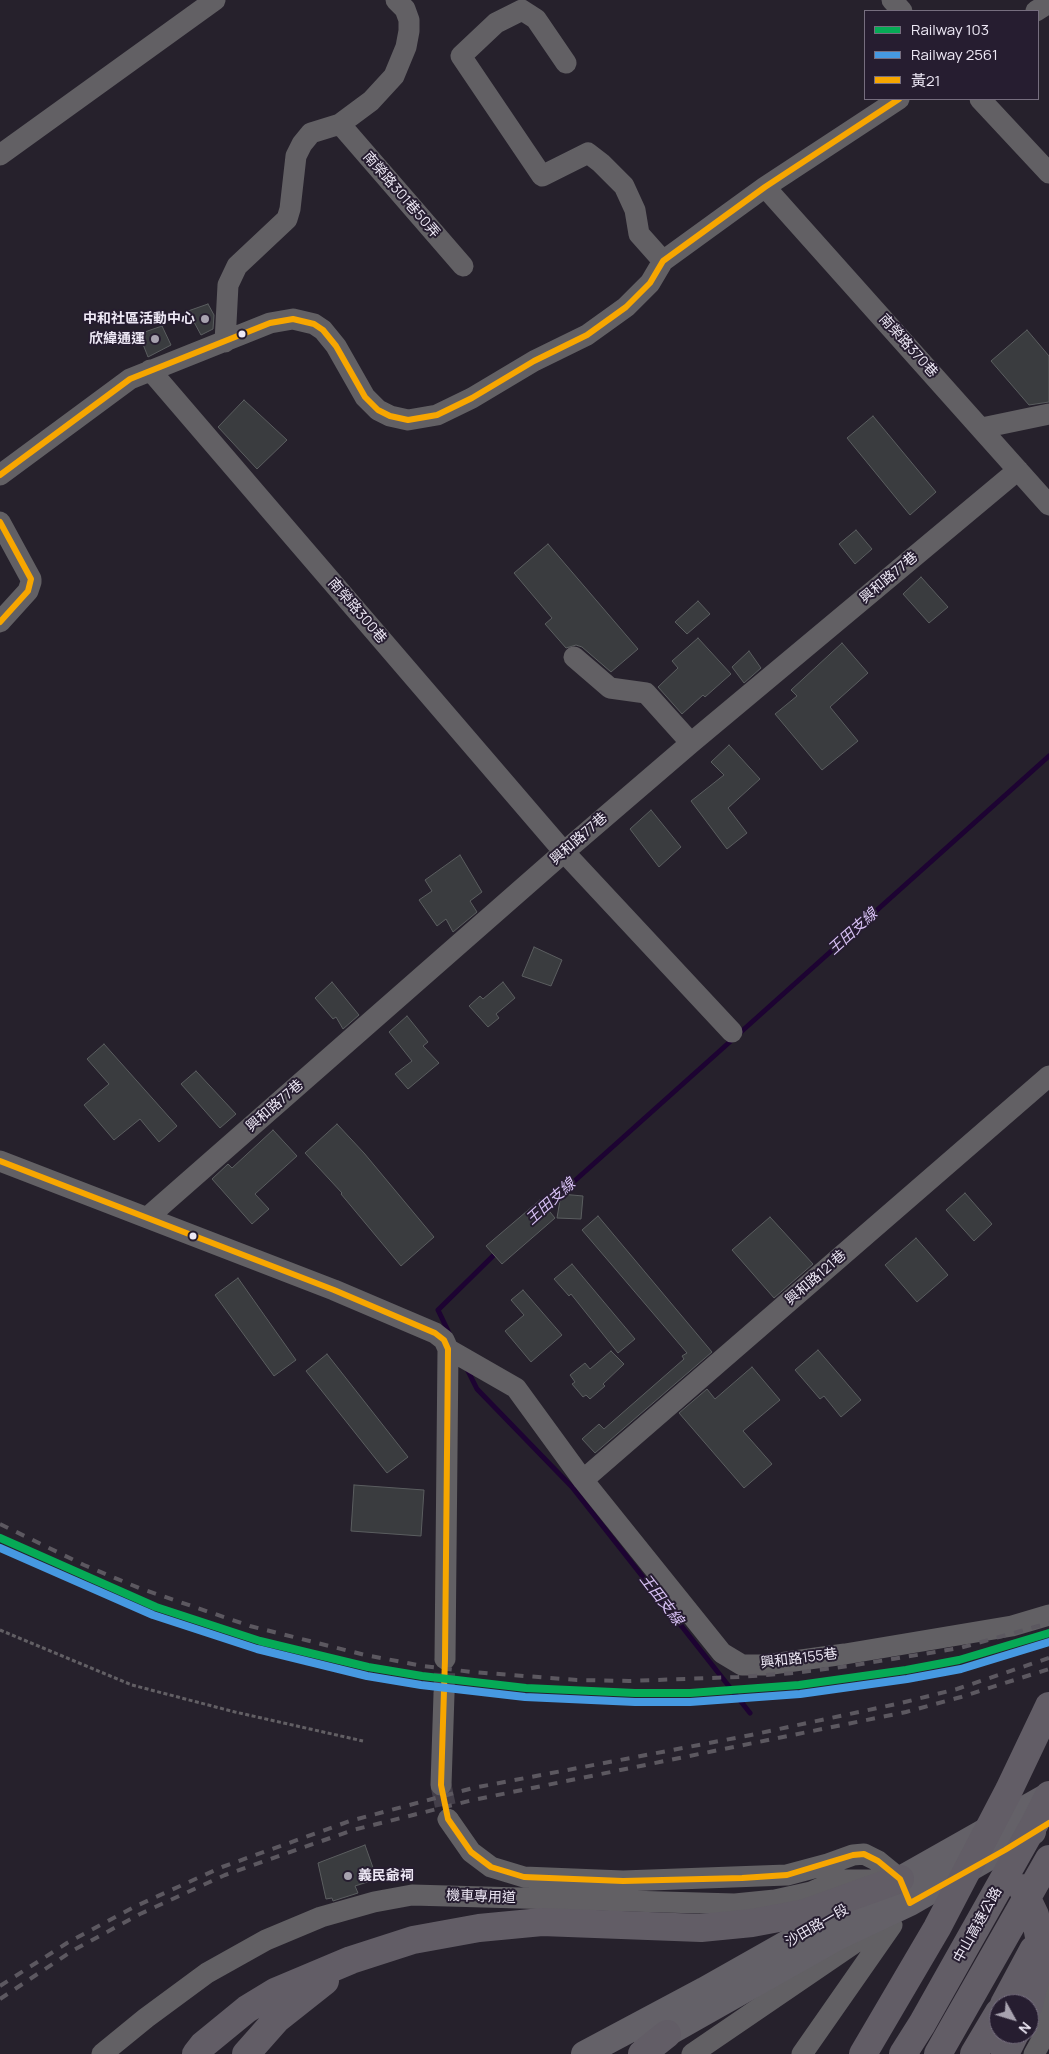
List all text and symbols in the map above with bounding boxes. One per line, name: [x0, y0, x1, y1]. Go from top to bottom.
legend: [864, 10, 1039, 100]
text: Railway 103: [911, 19, 989, 40]
text: Railway 2561: [911, 44, 998, 65]
text: 黃21: [911, 70, 940, 91]
street label: 南榮路301巷50弄: [359, 149, 443, 241]
place label: 中和社區活動中心: [83, 311, 195, 327]
street label: 南榮路370巷: [875, 311, 941, 381]
marker: 中和社區活動中心: [199, 313, 211, 325]
unlabelled marker: [237, 329, 247, 339]
place label: 欣緯通運: [89, 331, 145, 347]
marker: 欣緯通運: [149, 333, 161, 345]
street label: 興和路77巷: [857, 549, 921, 607]
street label: 南榮路300巷: [324, 575, 390, 647]
street label: 興和路77巷: [547, 810, 611, 868]
water label: 王田支線: [825, 905, 881, 959]
street label: 興和路77巷: [243, 1077, 307, 1135]
water label: 王田支線: [523, 1175, 579, 1229]
unlabelled marker: [188, 1231, 198, 1241]
street label: 興和路121巷: [782, 1247, 850, 1309]
water label: 王田支線: [635, 1571, 687, 1629]
street label: 興和路155巷: [759, 1646, 839, 1672]
place label: 義民爺祠: [358, 1868, 414, 1884]
marker: 義民爺祠: [342, 1870, 354, 1882]
street label: 中山高速公路: [950, 1884, 1006, 1966]
street label: 機車專用道: [446, 1887, 516, 1907]
street label: 沙田路一段: [782, 1901, 852, 1951]
north arrow: [989, 1994, 1039, 2044]
text: N: [1015, 2018, 1036, 2038]

